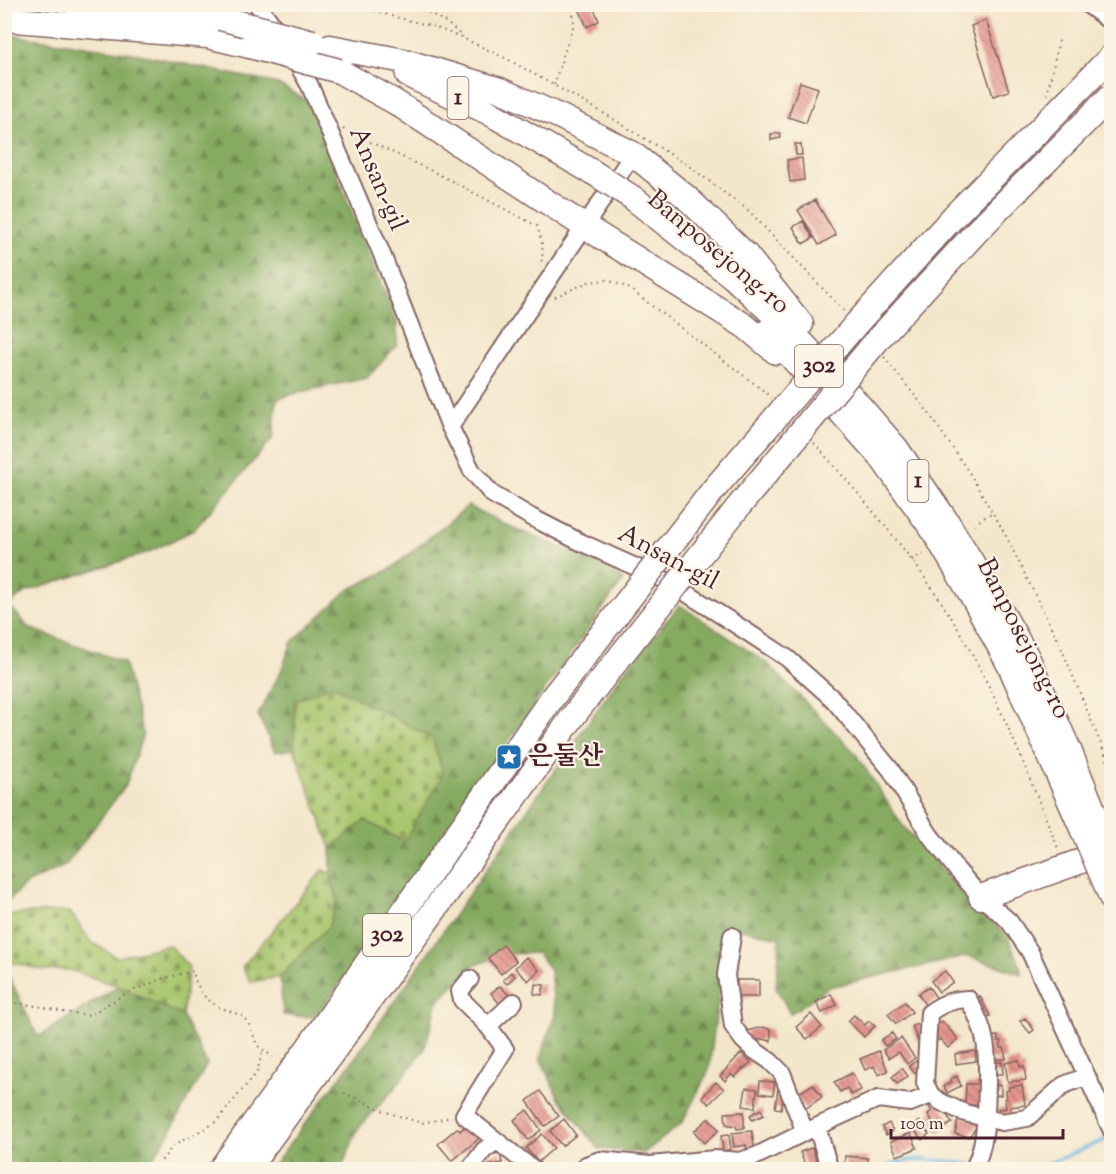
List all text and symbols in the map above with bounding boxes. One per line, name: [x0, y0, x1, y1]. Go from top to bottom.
road number: 1: [448, 77, 468, 119]
street label: Ansan-gil: [338, 121, 416, 237]
street label: Banposejong-ro: [639, 182, 797, 324]
road number: 302: [795, 345, 843, 387]
road number: 1: [908, 460, 928, 502]
street label: Ansan-gil: [611, 516, 725, 600]
street label: Banposejong-ro: [967, 552, 1079, 726]
place label: 은둘산: [528, 739, 603, 776]
place icon: 은둘산: [494, 742, 524, 772]
road number: 302: [363, 914, 411, 956]
scale bar: [891, 1102, 1064, 1140]
text: 100 m: [900, 1112, 944, 1138]

